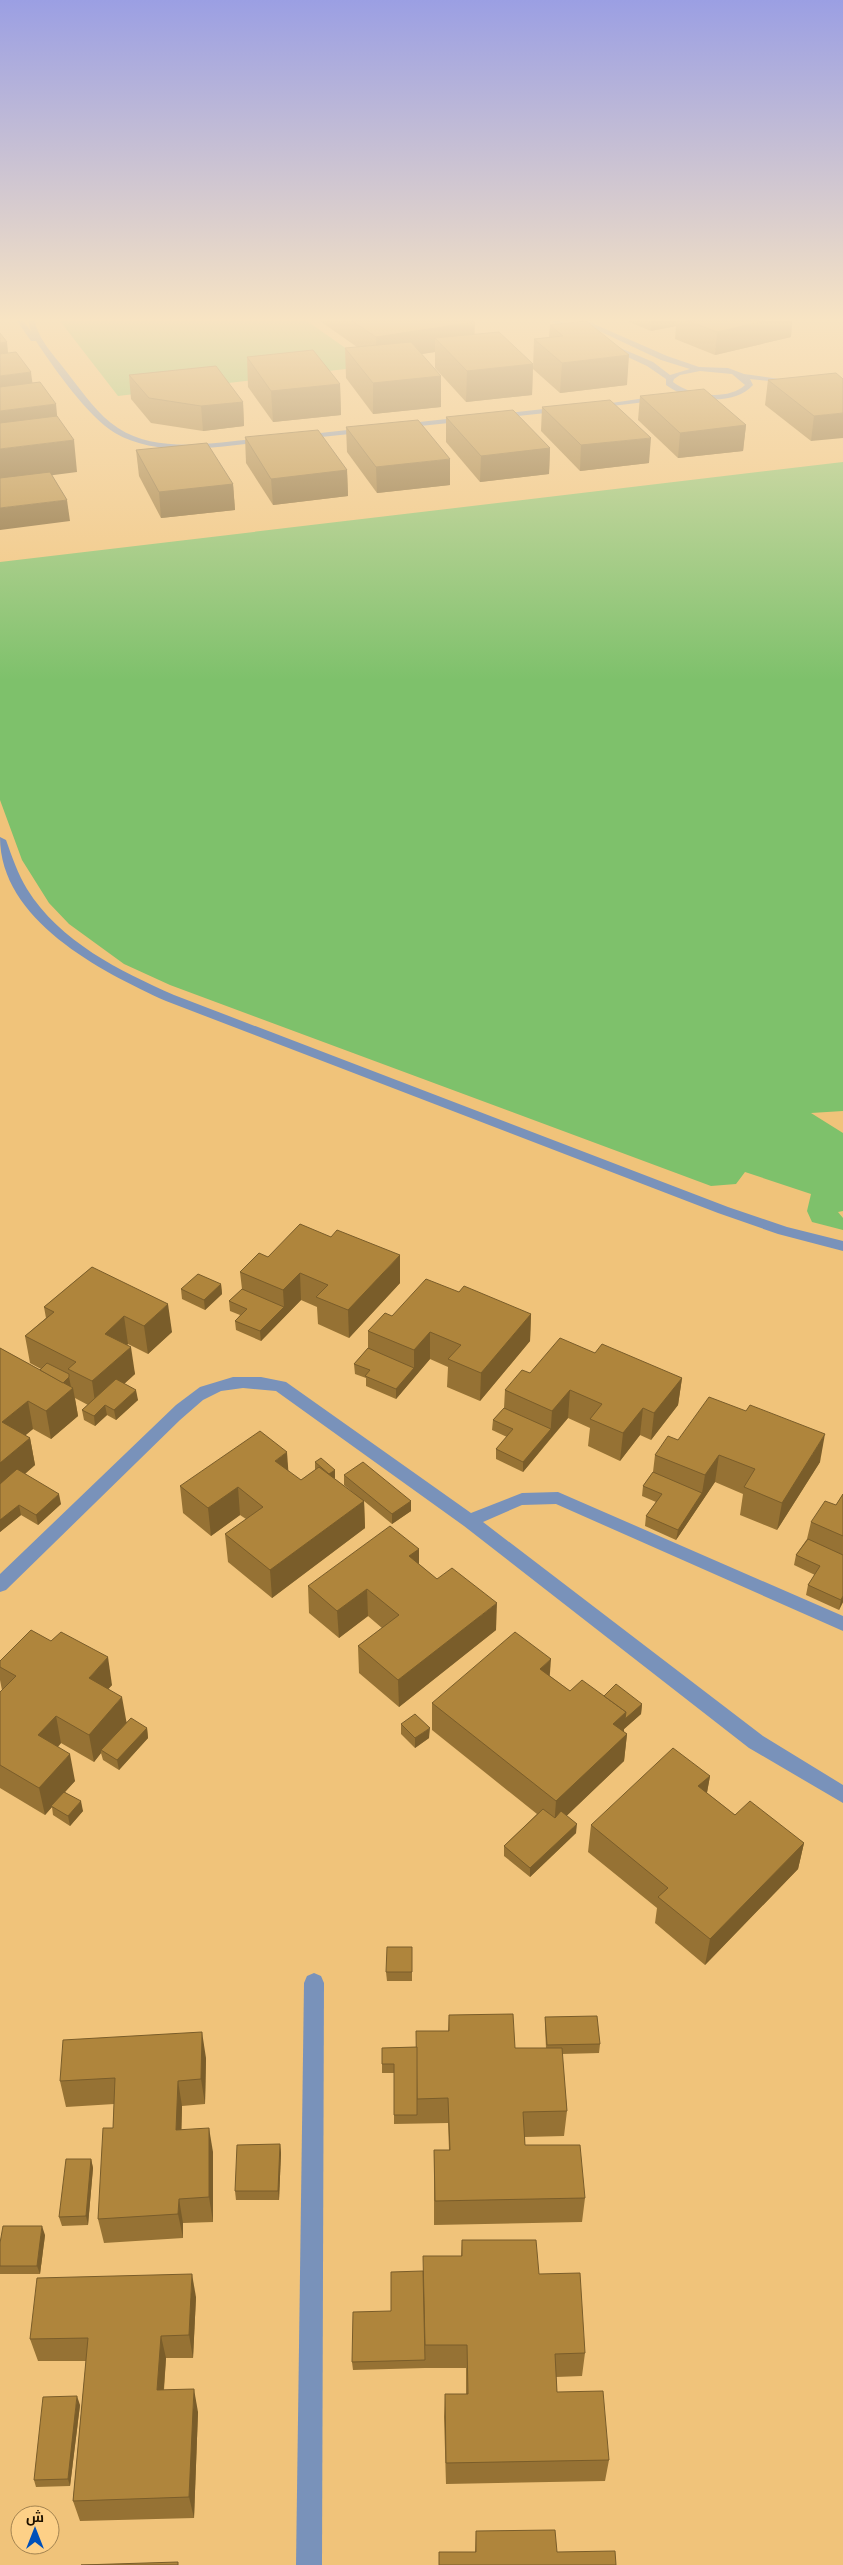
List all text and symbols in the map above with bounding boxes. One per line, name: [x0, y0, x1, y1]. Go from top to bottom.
north arrow: [10, 2505, 60, 2555]
text: ش: [26, 2509, 44, 2526]

